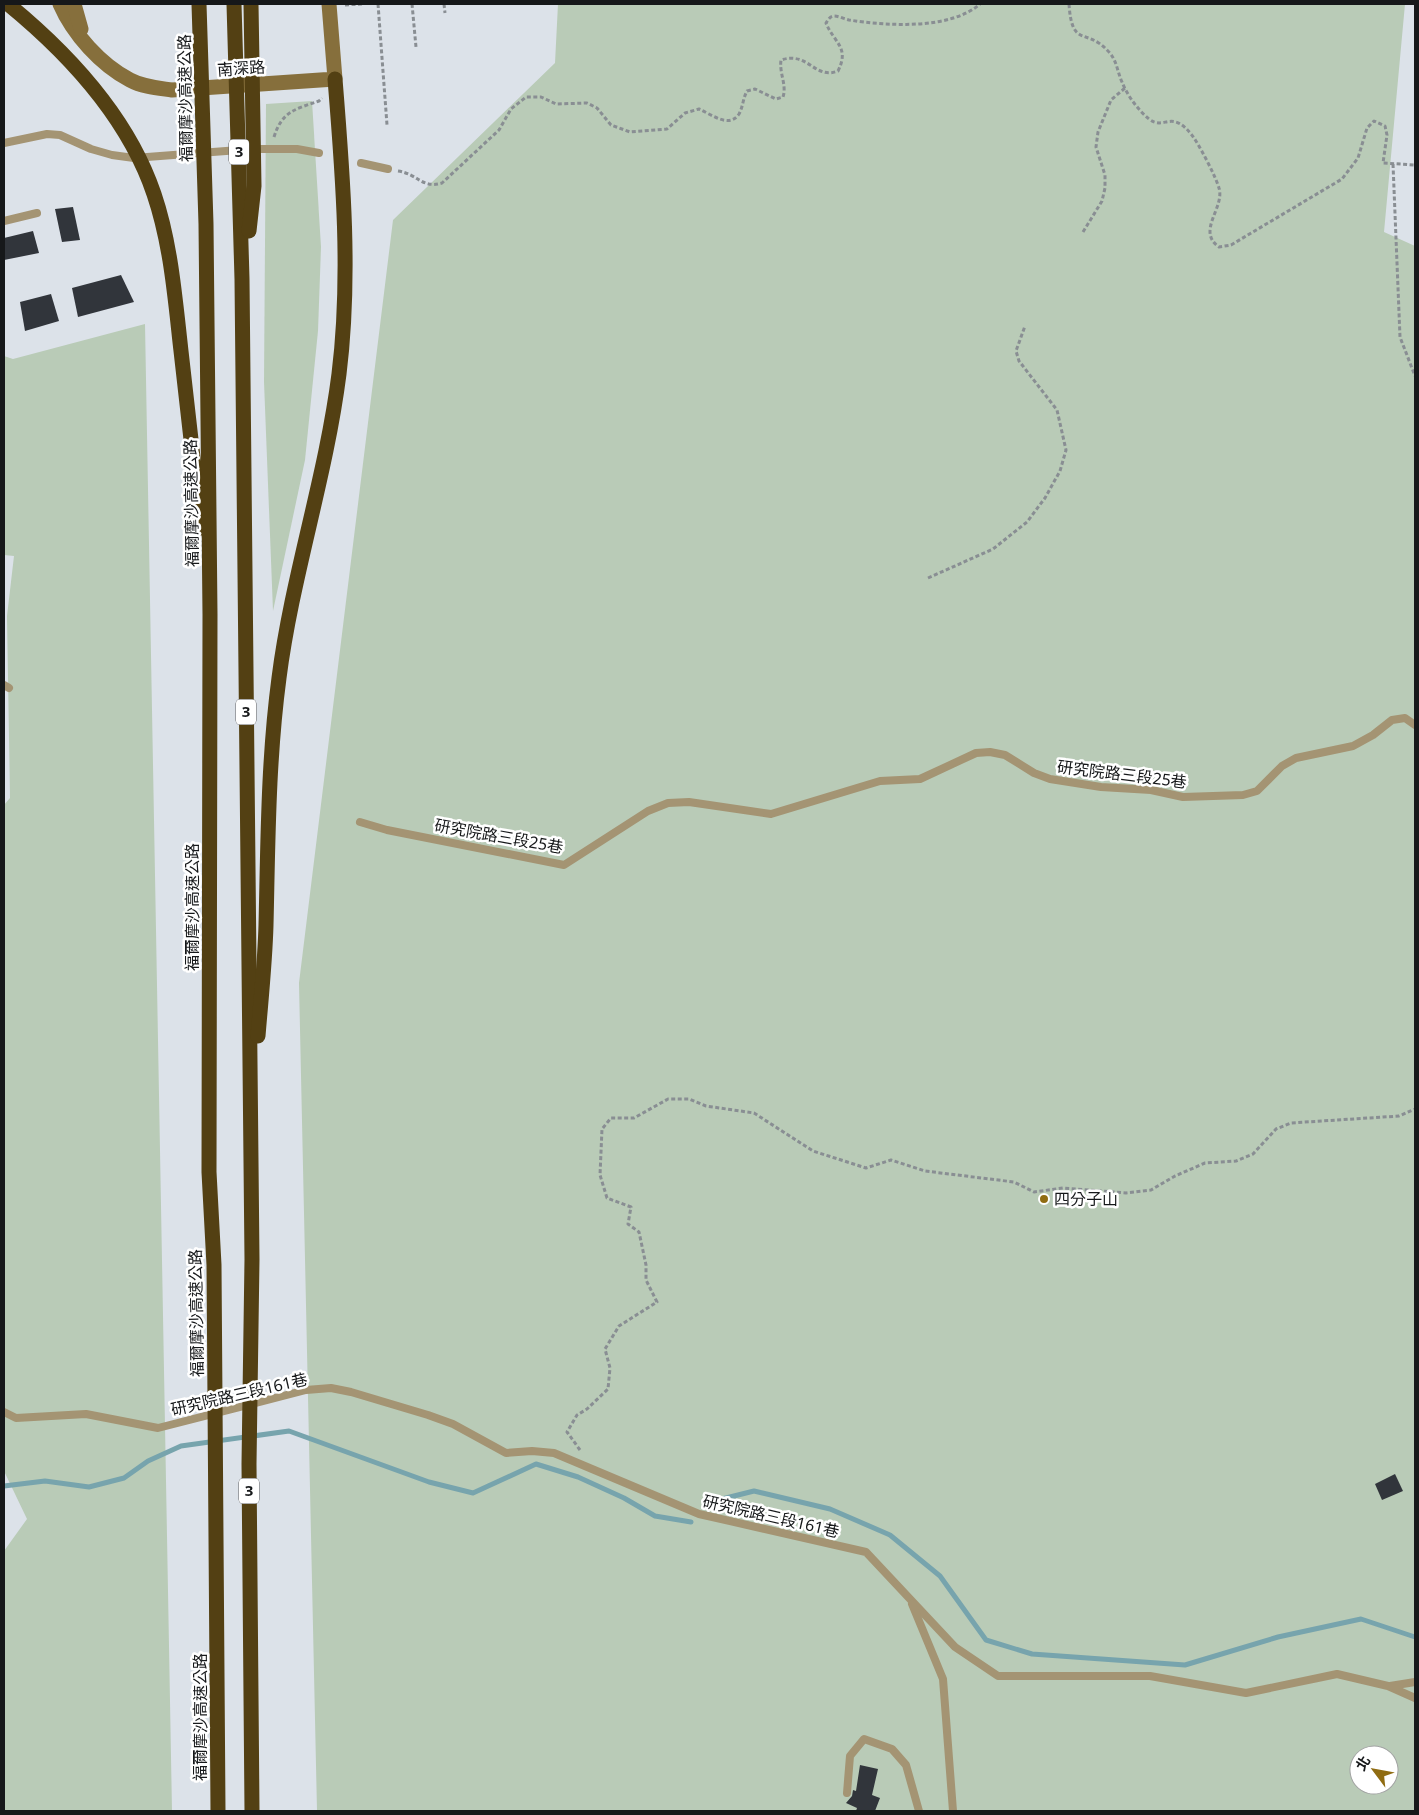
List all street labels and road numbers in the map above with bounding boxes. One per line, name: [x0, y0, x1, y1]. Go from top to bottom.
street label: 福爾摩沙高速公路: [173, 34, 197, 162]
street label: 南深路: [216, 55, 266, 81]
road number: 3: [229, 140, 249, 164]
street label: 福爾摩沙高速公路: [179, 439, 203, 567]
road number: 3: [236, 700, 256, 724]
street label: 研究院路三段25巷: [1056, 755, 1188, 793]
street label: 研究院路三段25巷: [433, 814, 565, 858]
street label: 福爾摩沙高速公路: [181, 843, 203, 971]
street label: 福爾摩沙高速公路: [184, 1249, 208, 1377]
street label: 研究院路三段161巷: [169, 1368, 309, 1420]
road number: 3: [239, 1478, 259, 1504]
street label: 研究院路三段161巷: [701, 1490, 841, 1542]
street label: 福爾摩沙高速公路: [189, 1653, 211, 1781]

